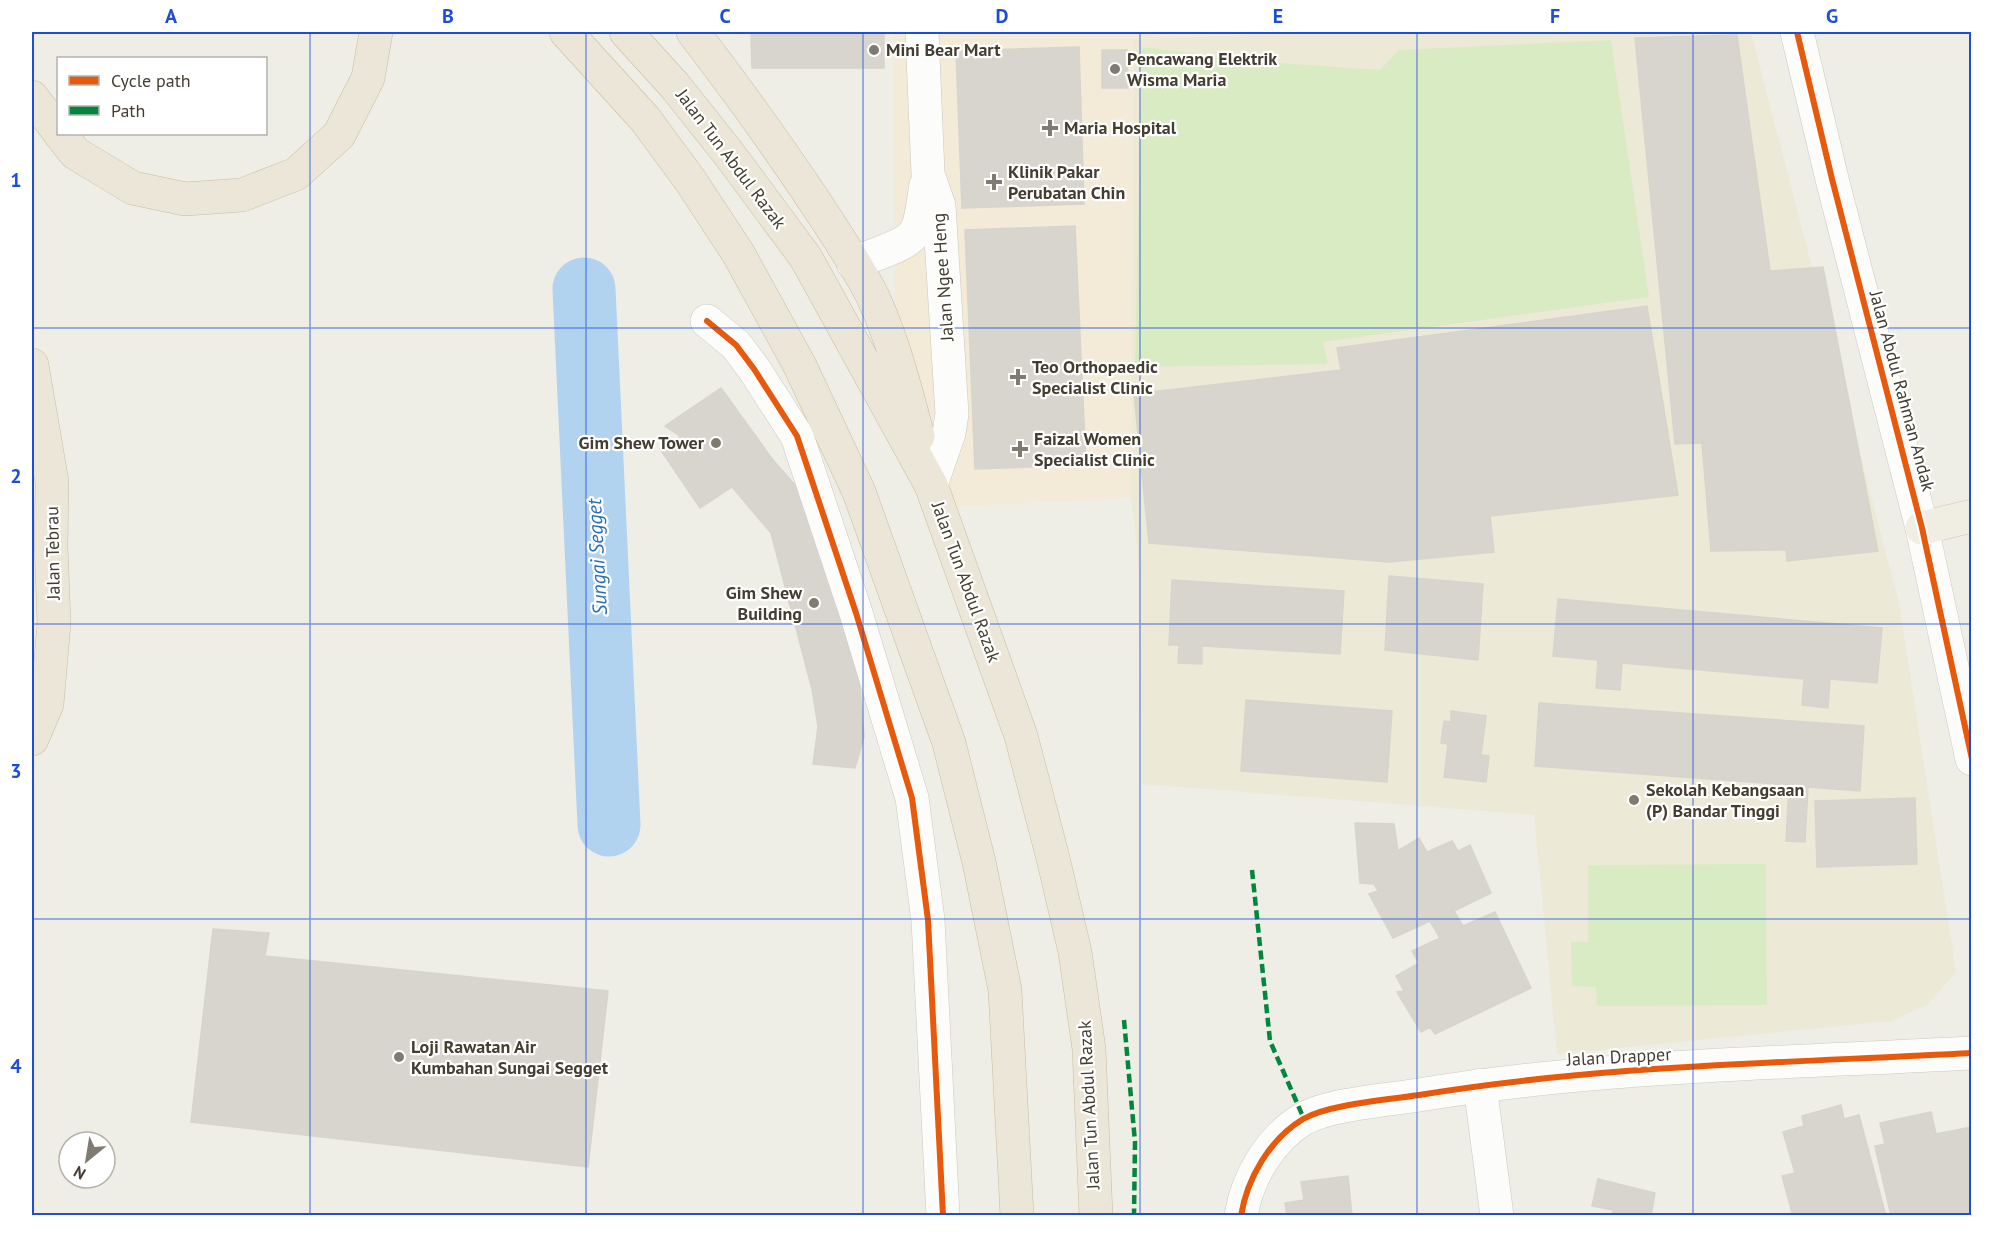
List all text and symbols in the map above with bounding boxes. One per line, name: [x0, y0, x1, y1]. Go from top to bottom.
text: A: [165, 3, 178, 29]
text: B: [442, 3, 454, 29]
text: C: [719, 3, 731, 29]
text: D: [996, 3, 1009, 29]
text: E: [1273, 3, 1283, 29]
text: F: [1550, 3, 1560, 29]
text: G: [1826, 3, 1838, 29]
place label: Mini Bear Mart: [886, 38, 1001, 61]
marker: Mini Bear Mart: [867, 43, 881, 57]
place label: Pencawang Elektrik Wisma Maria: [1127, 47, 1277, 91]
legend: [57, 57, 267, 135]
marker: Pencawang Elektrik Wisma Maria: [1108, 62, 1122, 76]
text: Cycle path: [111, 69, 191, 92]
street label: Jalan Tun Abdul Razak: [671, 83, 792, 233]
text: Path: [111, 99, 145, 122]
place label: Maria Hospital: [1064, 116, 1177, 139]
marker: Maria Hospital: [1041, 119, 1059, 137]
place label: Klinik Pakar Perubatan Chin: [1008, 160, 1125, 204]
text: 1: [10, 167, 22, 193]
marker: Klinik Pakar Perubatan Chin: [985, 173, 1003, 191]
street label: Jalan Ngee Heng: [927, 212, 959, 343]
street label: Jalan Abdul Rahman Andak: [1864, 287, 1940, 494]
place label: Teo Orthopaedic Specialist Clinic: [1032, 355, 1158, 399]
marker: Teo Orthopaedic Specialist Clinic: [1009, 368, 1027, 386]
place label: Faizal Women Specialist Clinic: [1034, 427, 1155, 471]
place label: Gim Shew Tower: [579, 431, 705, 454]
marker: Gim Shew Tower: [709, 436, 723, 450]
marker: Faizal Women Specialist Clinic: [1011, 440, 1029, 458]
text: 2: [10, 463, 22, 489]
water label: Sungai Segget: [581, 497, 613, 616]
street label: Jalan Tun Abdul Razak: [926, 498, 1006, 666]
street label: Jalan Tebrau: [40, 506, 65, 601]
place label: Gim Shew Building: [726, 581, 803, 625]
marker: Gim Shew Building: [807, 596, 821, 610]
text: 3: [10, 758, 22, 784]
place label: Sekolah Kebangsaan (P) Bandar Tinggi: [1646, 778, 1804, 822]
marker: Sekolah Kebangsaan (P) Bandar Tinggi: [1627, 793, 1641, 807]
street label: Jalan Tun Abdul Razak: [1073, 1020, 1104, 1191]
place label: Loji Rawatan Air Kumbahan Sungai Segget: [411, 1035, 609, 1079]
street label: Jalan Drapper: [1565, 1042, 1672, 1071]
marker: Loji Rawatan Air Kumbahan Sungai Segget: [392, 1050, 406, 1064]
text: 4: [10, 1053, 22, 1079]
north arrow: [57, 1130, 117, 1190]
text: N: [70, 1162, 89, 1184]

